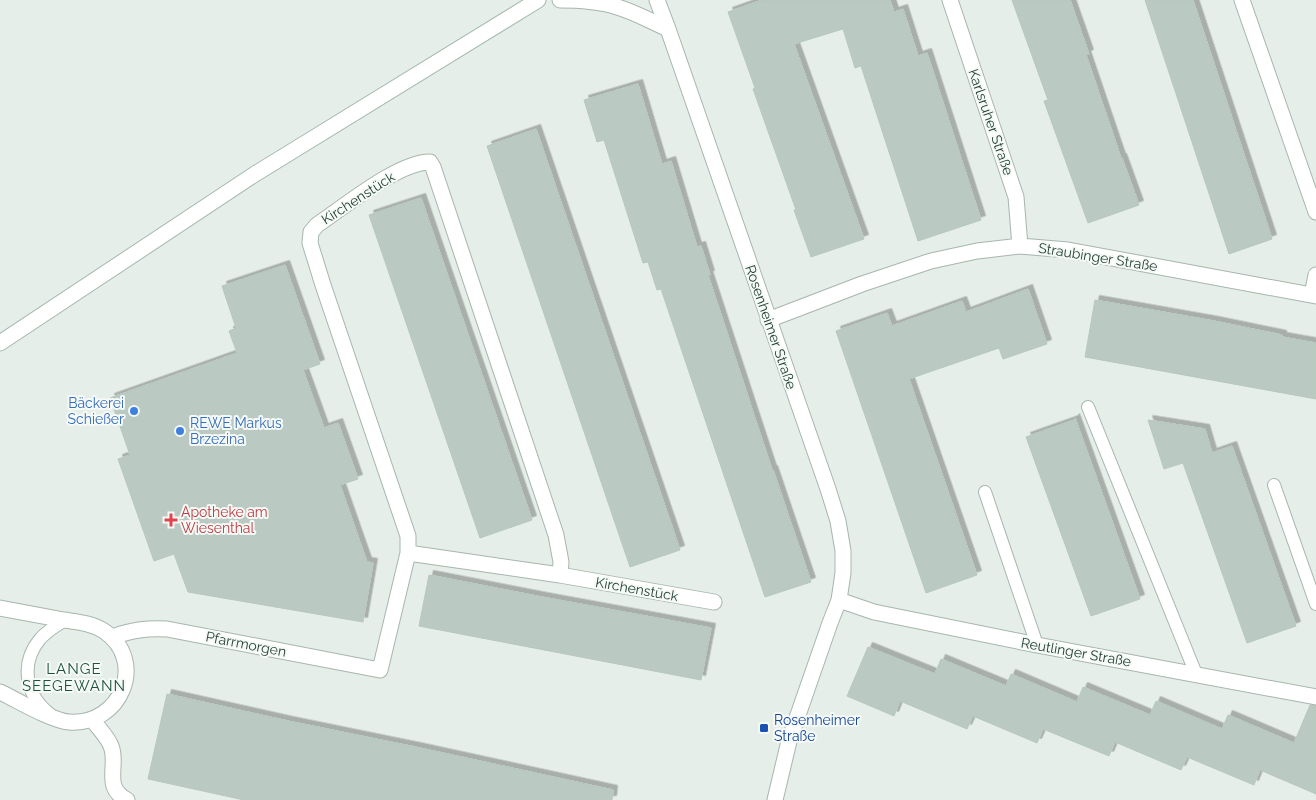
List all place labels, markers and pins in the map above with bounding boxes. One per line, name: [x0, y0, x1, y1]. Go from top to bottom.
place label: Bäckerei Schießer: [68, 395, 124, 427]
marker: Bäckerei Schießer: [128, 405, 140, 417]
place label: REWE Markus Brzezina: [190, 415, 282, 447]
marker: REWE Markus Brzezina: [174, 425, 186, 437]
place label: Apotheke am Wiesenthal: [181, 504, 268, 536]
marker: Apotheke am Wiesenthal: [165, 514, 177, 526]
place label: Rosenheimer Straße: [774, 712, 860, 744]
marker: Rosenheimer Straße: [758, 722, 770, 734]

